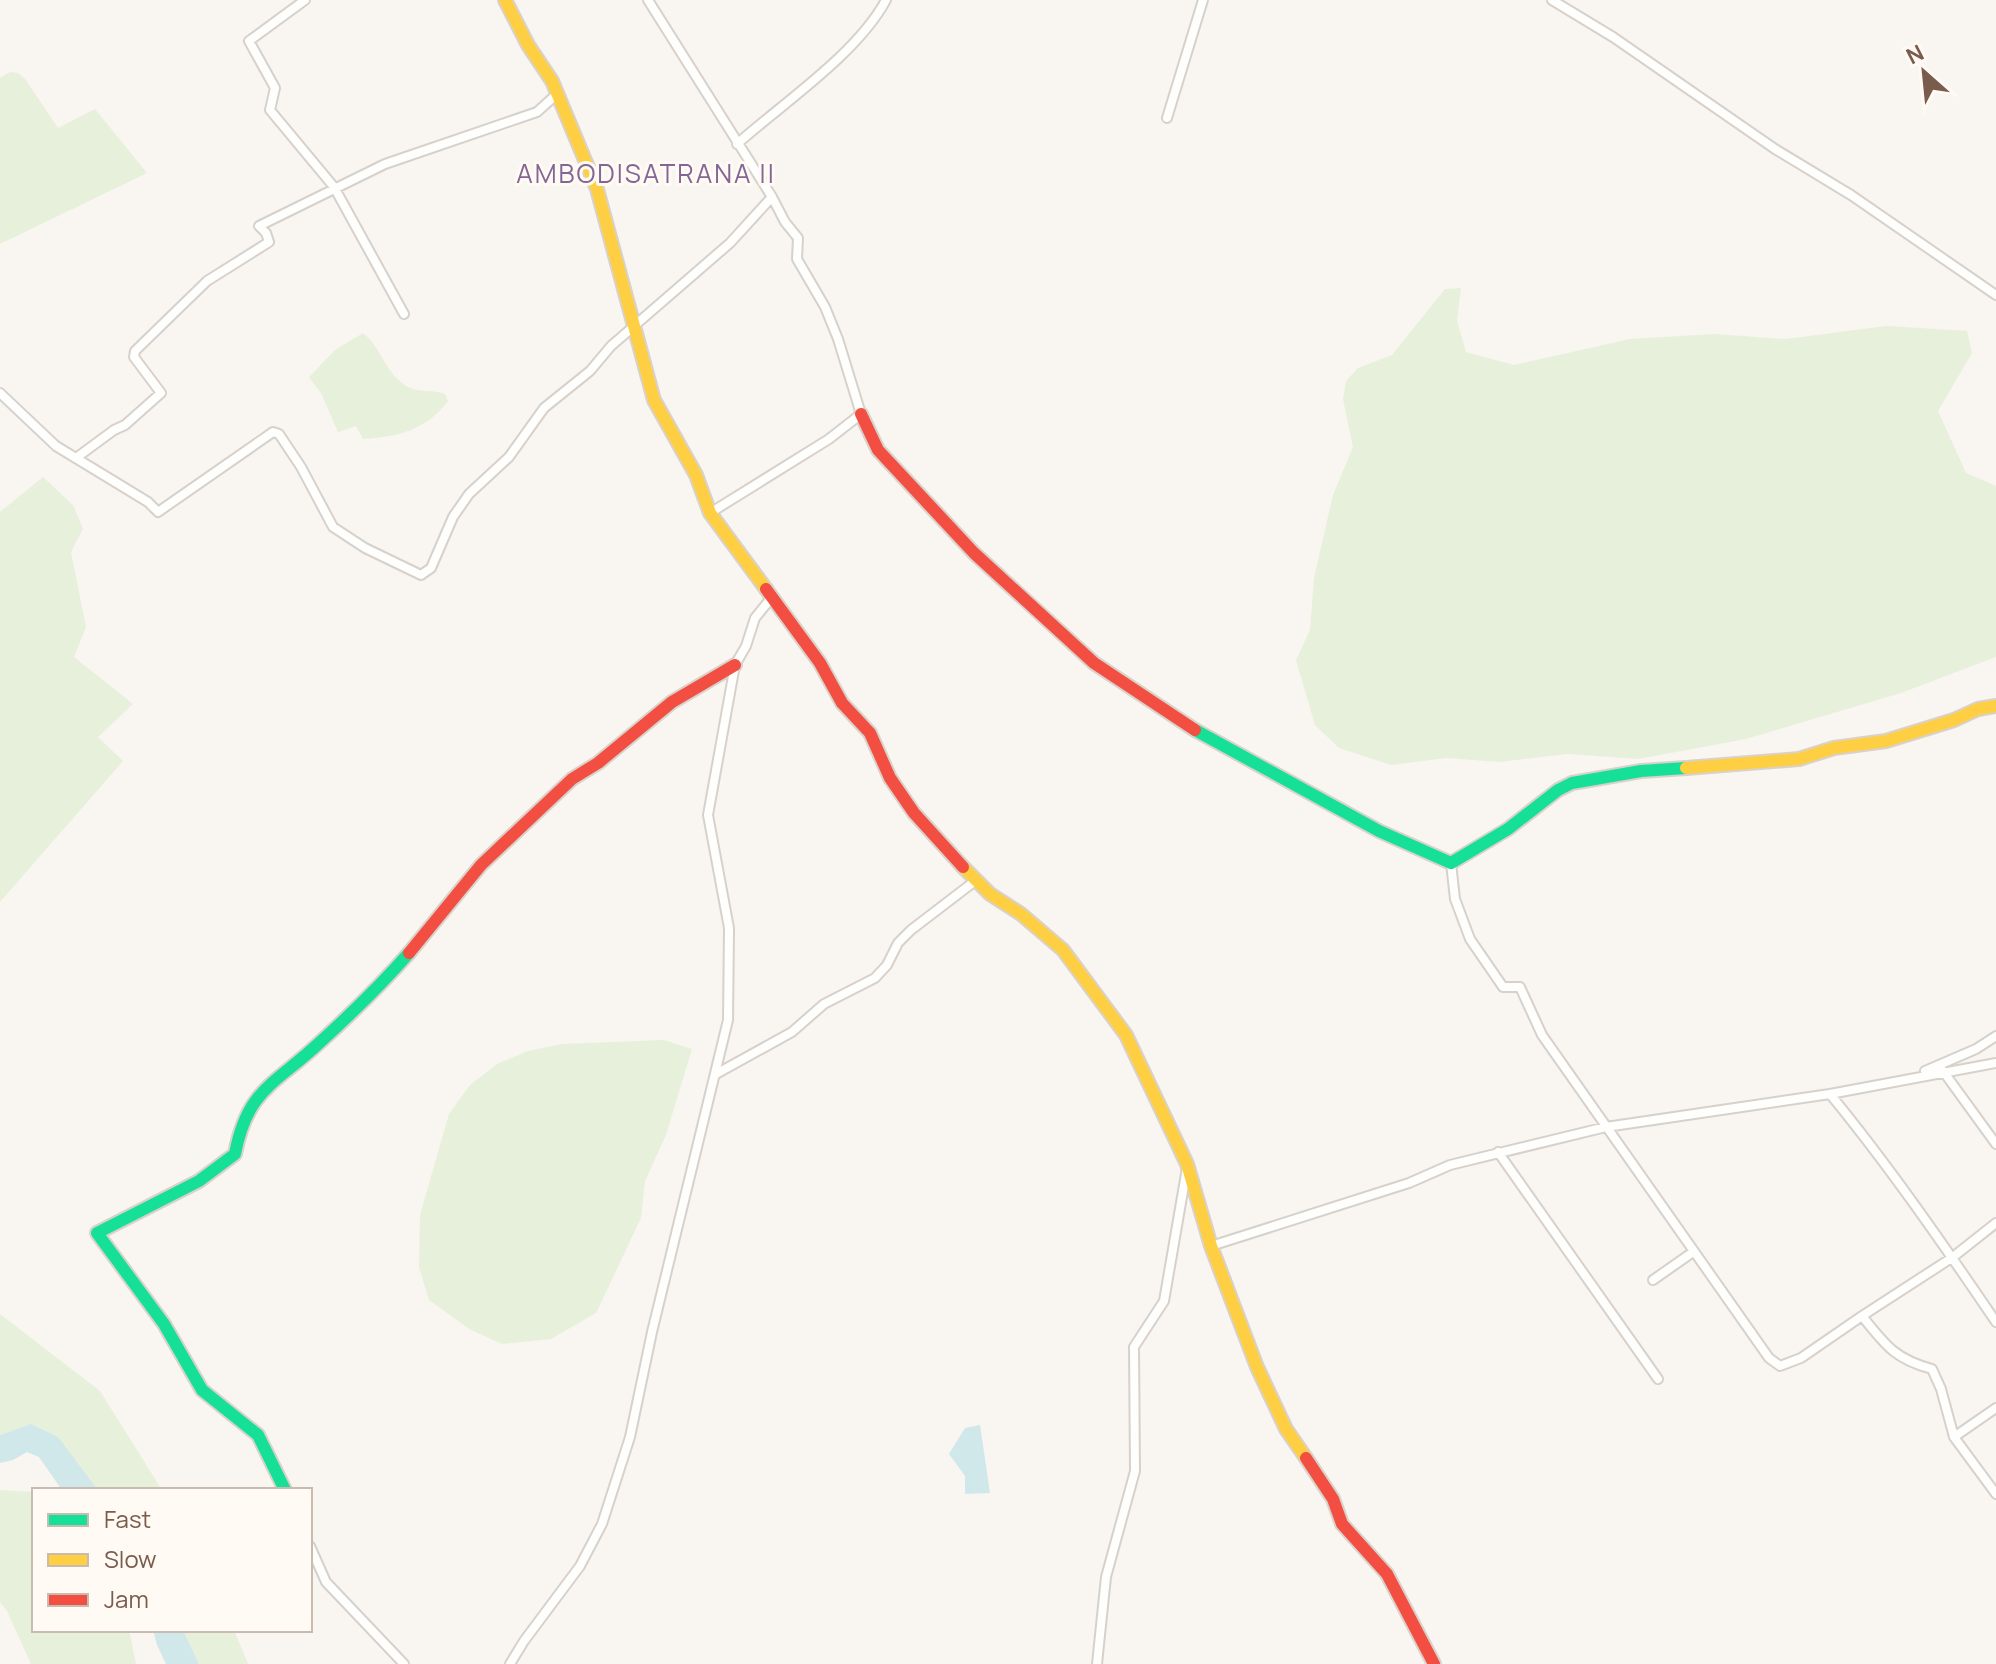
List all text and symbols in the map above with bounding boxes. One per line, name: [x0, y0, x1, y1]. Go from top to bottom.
north arrow: [1884, 32, 1964, 112]
text: N: [1901, 37, 1929, 71]
district label: AMBODISATRANA II: [516, 155, 776, 191]
legend: [32, 1488, 312, 1632]
text: Fast: [104, 1502, 151, 1535]
text: Slow: [104, 1542, 157, 1575]
text: Jam: [104, 1582, 149, 1615]

